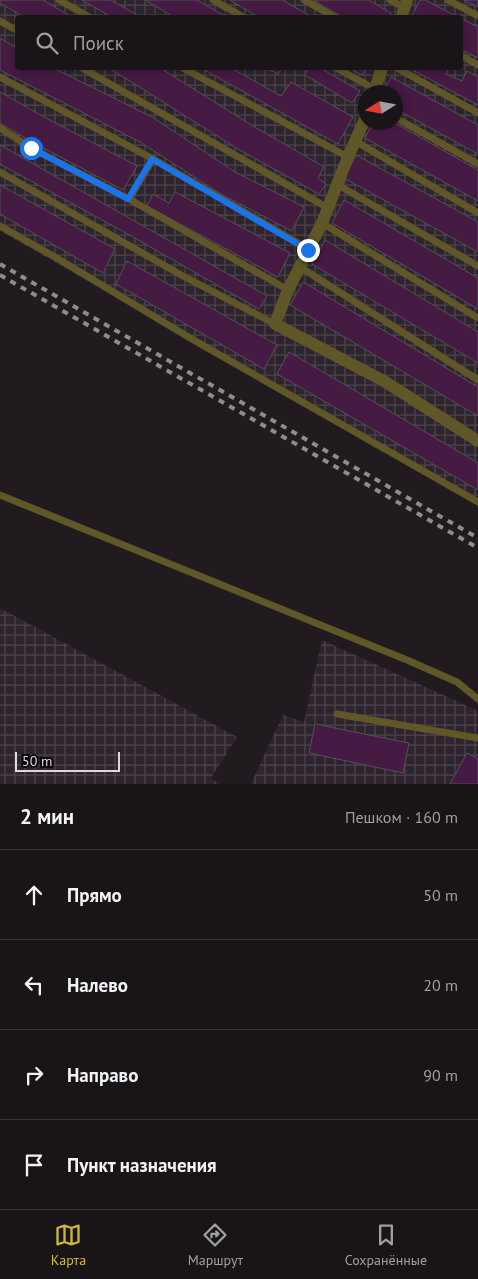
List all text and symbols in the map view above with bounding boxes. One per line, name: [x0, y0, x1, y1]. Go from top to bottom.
search box: [15, 15, 463, 70]
icon: search: [33, 29, 61, 57]
text: Поиск: [73, 31, 124, 55]
north arrow: [358, 85, 403, 130]
route start: [20, 137, 43, 160]
route end: [297, 239, 320, 262]
scale bar: [15, 749, 120, 772]
text: 50 m: [22, 752, 52, 770]
text: 2 мин: [20, 803, 74, 830]
text: Пешком · 160 m: [345, 807, 458, 827]
icon: ahead: [20, 881, 48, 909]
text: Прямо: [67, 883, 122, 907]
text: 50 m: [423, 885, 458, 905]
icon: left: [20, 971, 48, 999]
text: Налево: [67, 973, 128, 997]
text: 20 m: [423, 975, 458, 995]
icon: right: [20, 1061, 48, 1089]
text: Направо: [67, 1063, 138, 1087]
text: 90 m: [423, 1065, 458, 1085]
icon: arrive: [20, 1151, 48, 1179]
text: Пункт назначения: [67, 1153, 217, 1177]
tab: Карта: [51, 1221, 86, 1269]
tab: Маршрут: [188, 1221, 243, 1269]
tab: Сохранённые: [345, 1221, 427, 1269]

